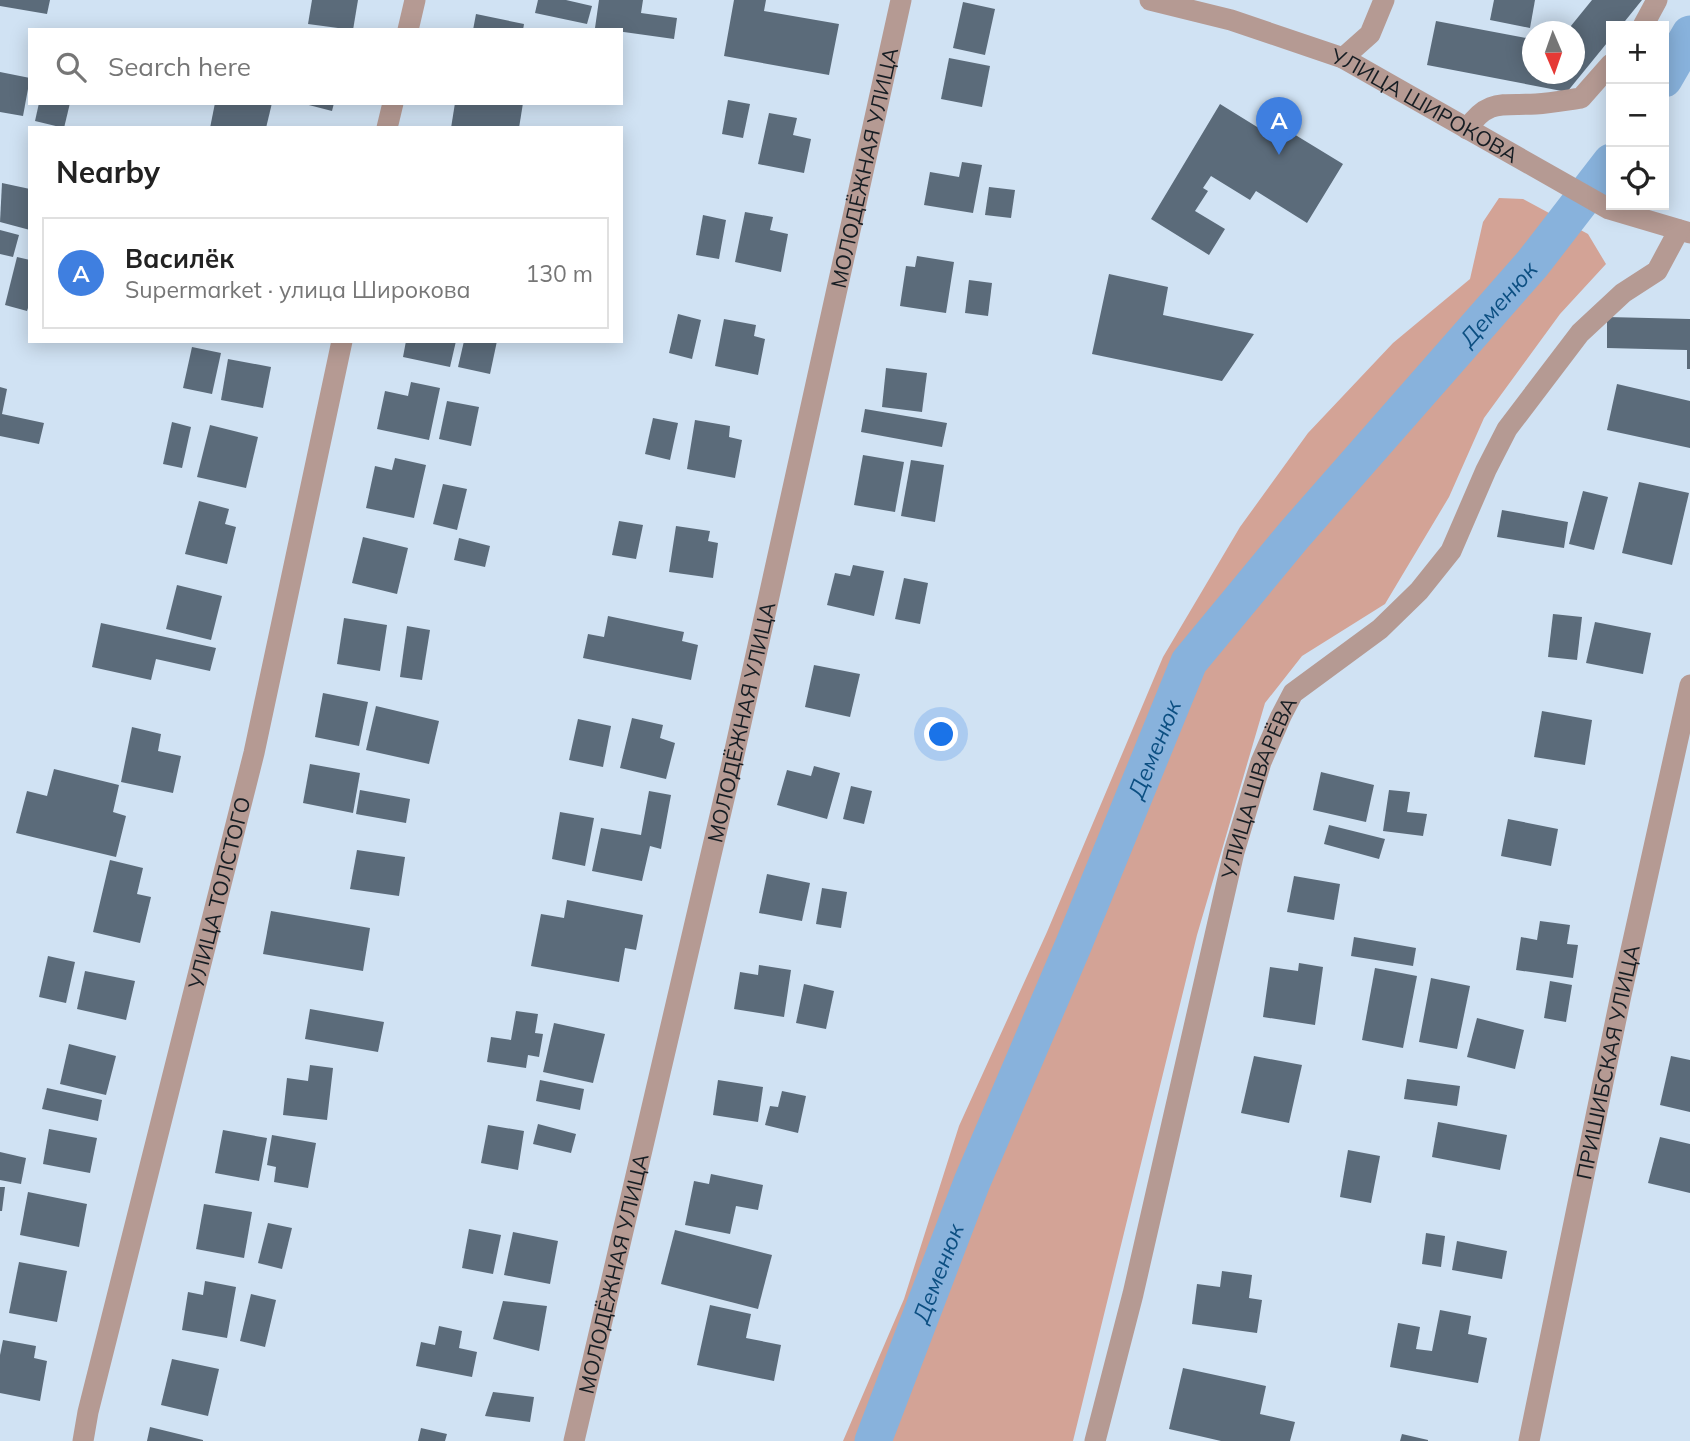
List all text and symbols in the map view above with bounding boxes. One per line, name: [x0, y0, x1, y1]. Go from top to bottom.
north arrow: [1522, 21, 1585, 84]
map controls: [1606, 21, 1669, 210]
button: +: [1606, 21, 1669, 84]
search box: [28, 28, 623, 105]
street label: УЛИЦА ШИРОКОВА: [1327, 42, 1524, 168]
street label: МОЛОДЁЖНАЯ УЛИЦА: [825, 44, 903, 290]
icon: search: [52, 48, 90, 86]
text: Search here: [108, 50, 251, 83]
button: −: [1606, 84, 1669, 147]
pin: A: [1256, 97, 1302, 155]
button: locate: [1606, 147, 1669, 210]
text: Nearby: [56, 153, 160, 191]
text: Василёк: [125, 242, 234, 275]
water label: Деменюк: [1451, 254, 1543, 353]
text: A: [72, 259, 90, 288]
text: 130 m: [525, 259, 593, 288]
text: Supermarket · улица Широкова: [125, 275, 471, 304]
street label: МОЛОДЁЖНАЯ УЛИЦА: [701, 599, 780, 845]
street label: УЛИЦА ШВАРЁВА: [1215, 692, 1302, 882]
water label: Деменюк: [1120, 695, 1187, 804]
your location: [924, 717, 958, 751]
street label: УЛИЦА ТОЛСТОГО: [182, 794, 256, 992]
street label: ПРИШИБСКАЯ УЛИЦА: [1570, 942, 1645, 1182]
street label: МОЛОДЁЖНАЯ УЛИЦА: [573, 1150, 654, 1396]
water label: Деменюк: [904, 1219, 970, 1328]

